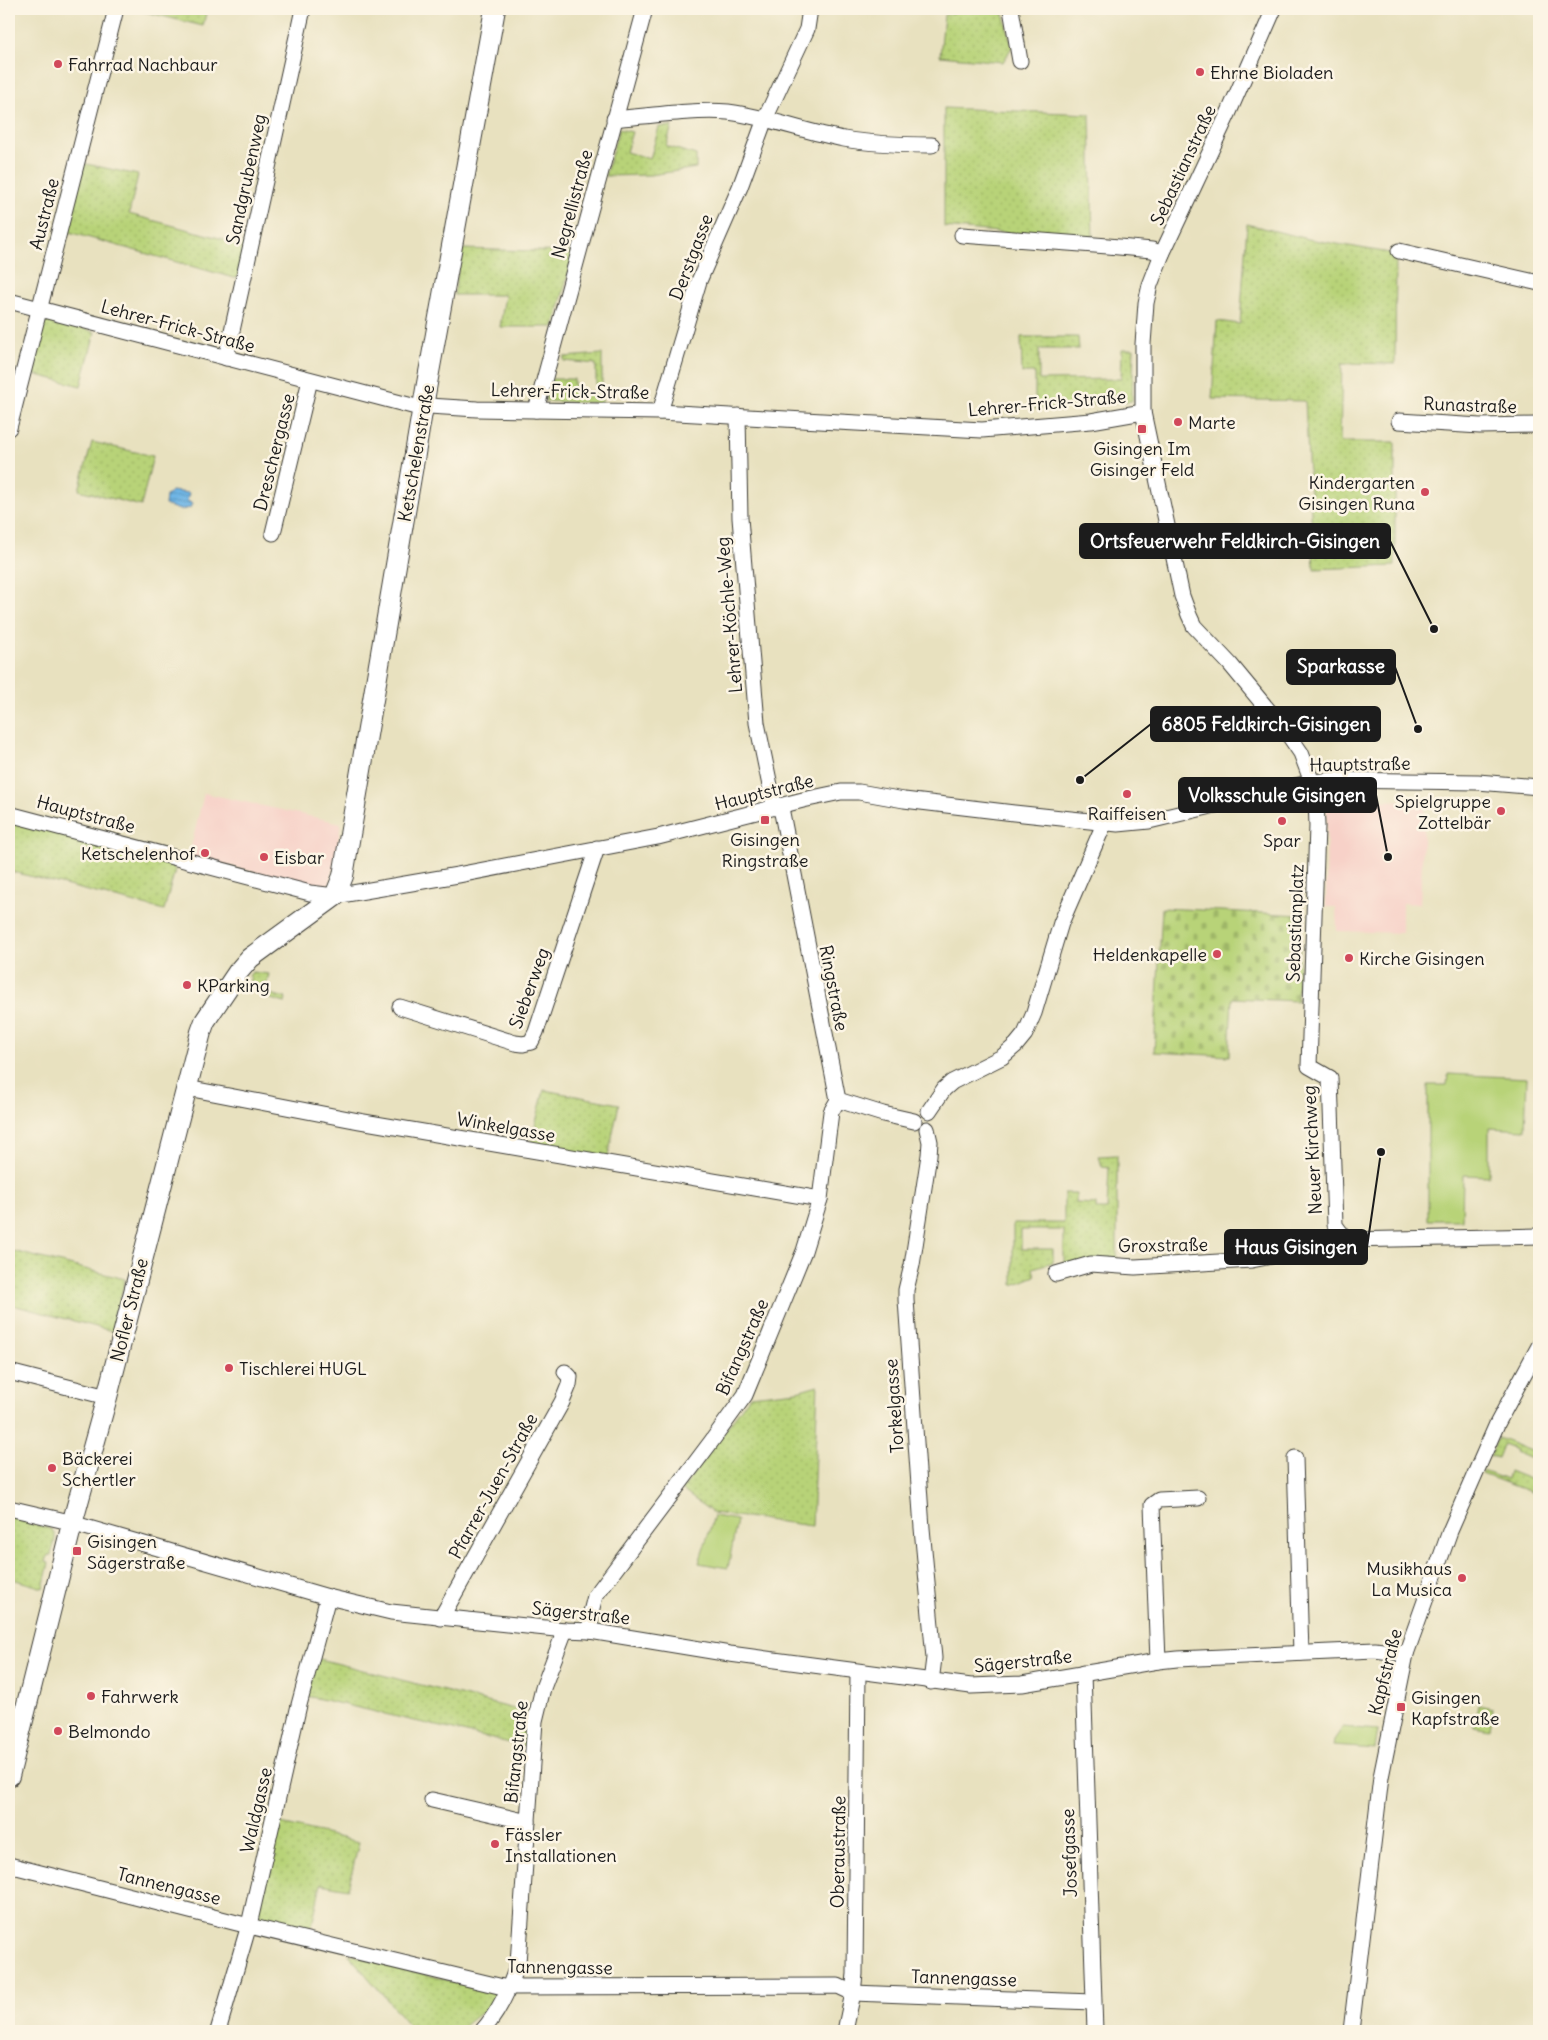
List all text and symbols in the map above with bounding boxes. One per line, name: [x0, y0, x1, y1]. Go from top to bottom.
place label: Fahrrad Nachbaur: [68, 53, 218, 76]
marker: Fahrrad Nachbaur: [52, 58, 64, 70]
place label: Ehrne Bioladen: [1210, 61, 1334, 84]
marker: Ehrne Bioladen: [1194, 66, 1206, 78]
street label: Sebastianstraße: [1145, 101, 1221, 229]
street label: Sandgrubenweg: [221, 112, 271, 246]
street label: Negrellistraße: [546, 147, 598, 261]
street label: Austraße: [24, 176, 64, 252]
street label: Derstgasse: [664, 211, 718, 303]
street label: Lehrer-Frick-Straße: [98, 294, 258, 358]
street label: Lehrer-Frick-Straße: [491, 378, 649, 404]
street label: Ketschelenstraße: [393, 382, 439, 524]
street label: Lehrer-Frick-Straße: [967, 385, 1127, 421]
street label: Dreschergasse: [248, 391, 300, 513]
street label: Runastraße: [1423, 392, 1517, 418]
place label: Marte: [1188, 411, 1236, 434]
marker: Marte: [1172, 416, 1184, 428]
marker: Gisingen Im Gisinger Feld: [1136, 423, 1148, 435]
place label: Gisingen Im Gisinger Feld: [1090, 437, 1195, 481]
place label: Kindergarten Gisingen Runa: [1298, 471, 1415, 515]
marker: Kindergarten Gisingen Runa: [1419, 486, 1431, 498]
callout: Ortsfeuerwehr Feldkirch-Gisingen: [1080, 524, 1390, 558]
text: Ortsfeuerwehr Feldkirch-Gisingen: [1090, 529, 1380, 553]
street label: Lehrer-Köchle-Weg: [711, 536, 747, 694]
callout: Sparkasse: [1287, 650, 1395, 684]
text: Sparkasse: [1297, 654, 1385, 678]
callout: 6805 Feldkirch-Gisingen: [1151, 707, 1380, 741]
text: 6805 Feldkirch-Gisingen: [1161, 712, 1371, 736]
street label: Hauptstraße: [1309, 752, 1411, 776]
street label: Hauptstraße: [712, 769, 816, 815]
callout: Volksschule Gisingen: [1179, 778, 1376, 812]
text: Volksschule Gisingen: [1188, 783, 1366, 807]
marker: Raiffeisen: [1121, 788, 1133, 800]
street label: Hauptstraße: [34, 790, 138, 838]
place label: Spielgruppe Zottelbär: [1395, 790, 1492, 834]
place label: Raiffeisen: [1087, 802, 1167, 825]
marker: Spielgruppe Zottelbär: [1495, 805, 1507, 817]
marker: Gisingen Ringstraße: [759, 814, 771, 826]
marker: Spar: [1276, 815, 1288, 827]
place label: Gisingen Ringstraße: [721, 828, 809, 872]
place label: Spar: [1263, 829, 1302, 852]
place label: Ketschelenhof: [81, 842, 196, 865]
place label: Eisbar: [274, 846, 325, 869]
marker: Ketschelenhof: [199, 847, 211, 859]
marker: Eisbar: [258, 851, 270, 863]
street label: Sebastianplatz: [1281, 863, 1309, 982]
street label: Ringstraße: [814, 943, 854, 1033]
place label: Heldenkapelle: [1093, 943, 1207, 966]
street label: Sieberweg: [504, 944, 554, 1032]
place label: Kirche Gisingen: [1359, 947, 1485, 970]
marker: Heldenkapelle: [1211, 948, 1223, 960]
marker: Kirche Gisingen: [1343, 952, 1355, 964]
place label: KParking: [197, 974, 270, 997]
marker: KParking: [181, 979, 193, 991]
street label: Neuer Kirchweg: [1297, 1085, 1327, 1215]
street label: Winkelgasse: [455, 1107, 557, 1147]
callout: Haus Gisingen: [1225, 1230, 1367, 1264]
street label: Groxstraße: [1118, 1233, 1208, 1257]
text: Haus Gisingen: [1235, 1235, 1357, 1259]
street label: Nofler Straße: [105, 1256, 153, 1364]
street label: Bifangstraße: [710, 1295, 774, 1399]
place label: Tischlerei HUGL: [239, 1357, 367, 1380]
street label: Torkelgasse: [879, 1358, 909, 1454]
marker: Tischlerei HUGL: [223, 1362, 235, 1374]
street label: Pfarrer-Juen-Straße: [443, 1409, 543, 1563]
place label: Bäckerei Schertler: [62, 1447, 136, 1491]
marker: Bäckerei Schertler: [46, 1462, 58, 1474]
place label: Gisingen Sägerstraße: [87, 1530, 185, 1574]
marker: Gisingen Sägerstraße: [71, 1545, 83, 1557]
place label: Musikhaus La Musica: [1366, 1557, 1452, 1601]
marker: Musikhaus La Musica: [1456, 1572, 1468, 1584]
street label: Sägerstraße: [531, 1596, 631, 1630]
street label: Kapfstraße: [1363, 1626, 1407, 1718]
street label: Sägerstraße: [973, 1644, 1073, 1678]
place label: Fahrwerk: [101, 1685, 179, 1708]
place label: Gisingen Kapfstraße: [1411, 1686, 1500, 1730]
marker: Fahrwerk: [85, 1690, 97, 1702]
street label: Bifangstraße: [499, 1699, 533, 1805]
marker: Gisingen Kapfstraße: [1395, 1701, 1407, 1713]
place label: Belmondo: [68, 1720, 151, 1743]
marker: Belmondo: [52, 1725, 64, 1737]
street label: Waldgasse: [235, 1765, 277, 1855]
street label: Oberaustraße: [826, 1796, 850, 1908]
street label: Josefgasse: [1056, 1808, 1082, 1898]
place label: Fässler Installationen: [505, 1823, 617, 1867]
marker: Fässler Installationen: [489, 1838, 501, 1850]
street label: Tannengasse: [115, 1862, 223, 1910]
street label: Tannengasse: [507, 1955, 613, 1979]
street label: Tannengasse: [911, 1965, 1017, 1991]

